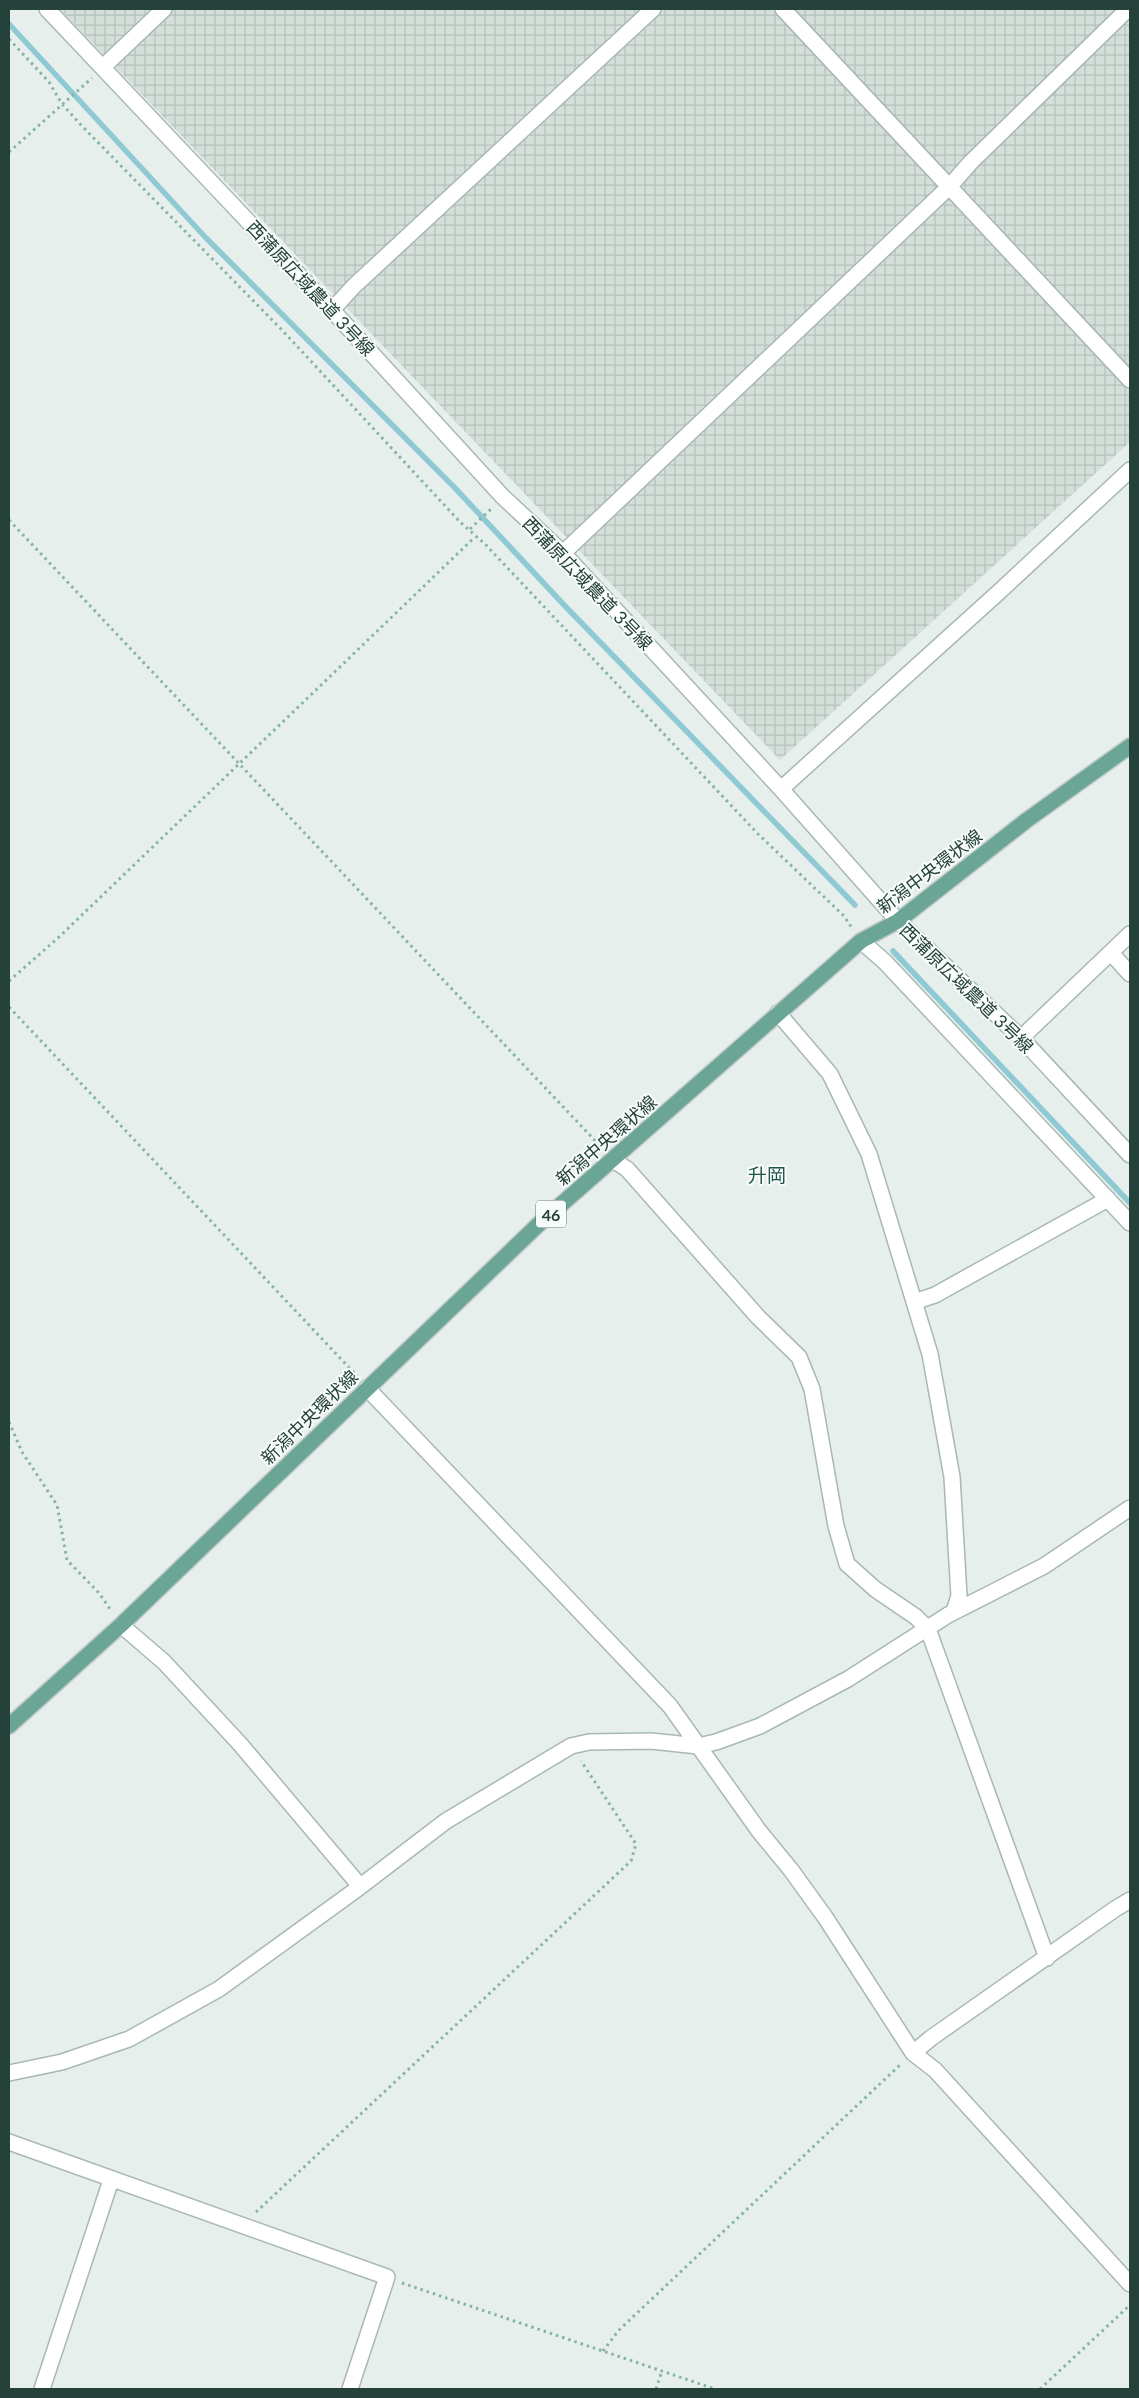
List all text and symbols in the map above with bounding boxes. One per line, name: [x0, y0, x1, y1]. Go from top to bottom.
street label: 西蒲原広域農道 3号線: [243, 216, 379, 360]
street label: 西蒲原広域農道 3号線: [519, 512, 657, 654]
street label: 新潟中央環状線: [872, 824, 986, 918]
street label: 西蒲原広域農道 3号線: [896, 919, 1038, 1057]
street label: 新潟中央環状線: [551, 1090, 661, 1190]
district label: 升岡: [748, 1163, 786, 1186]
road number: 46: [536, 1200, 566, 1228]
street label: 新潟中央環状線: [256, 1365, 362, 1469]

